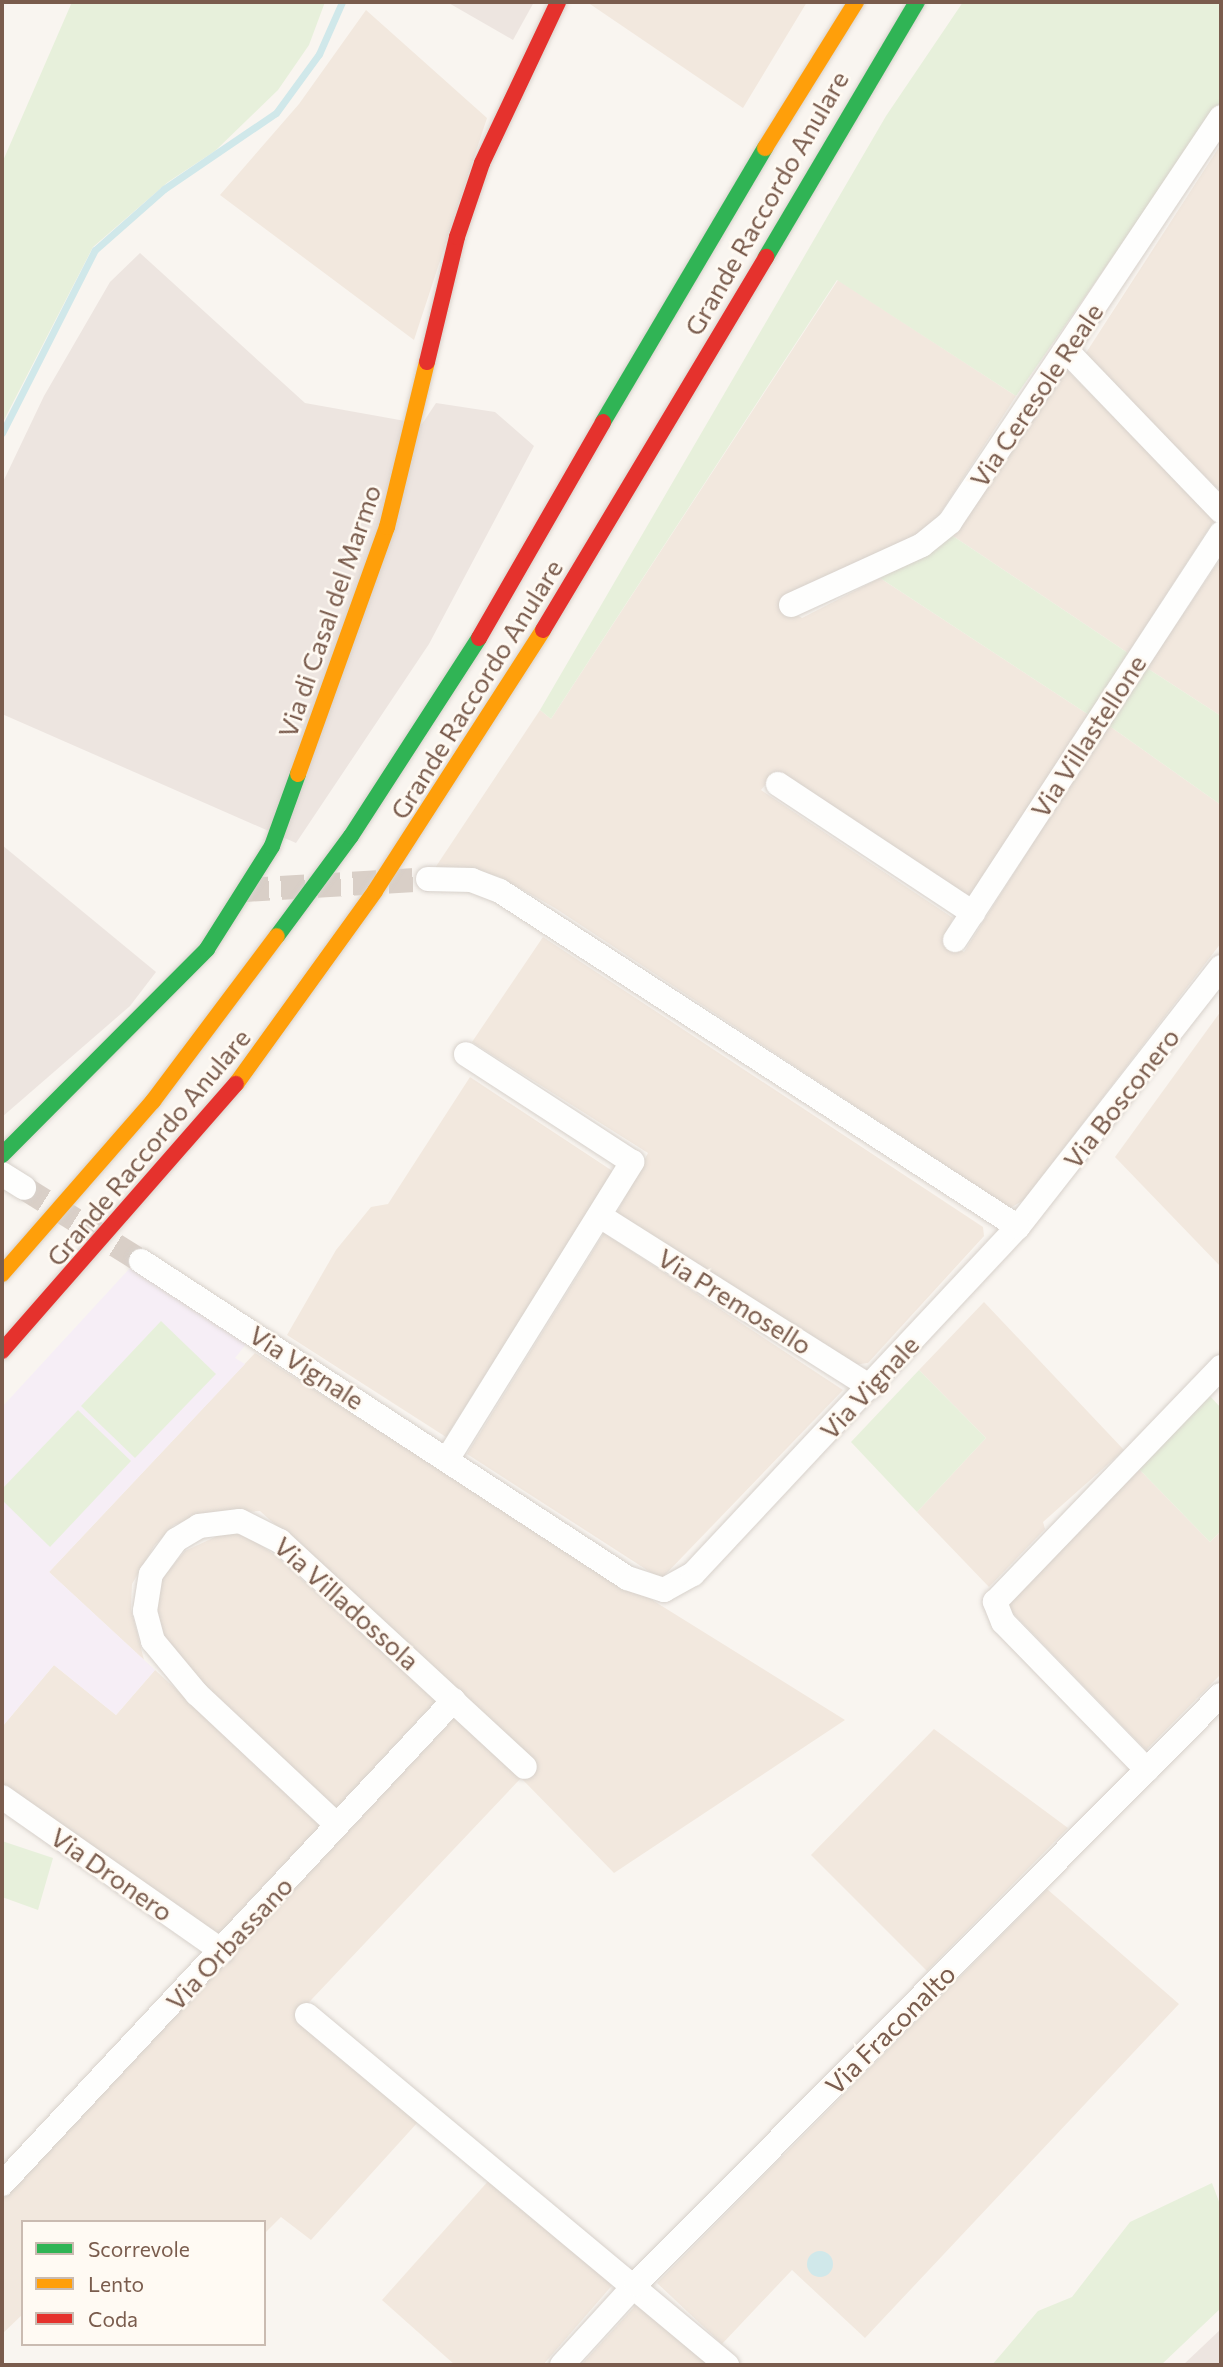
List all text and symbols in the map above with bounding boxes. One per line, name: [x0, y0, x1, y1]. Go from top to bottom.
street label: Grande Raccordo Anulare: [677, 65, 855, 341]
street label: Via Ceresole Reale: [963, 297, 1109, 493]
street label: Via di Casal del Marmo: [271, 480, 387, 742]
street label: Grande Raccordo Anulare: [383, 553, 569, 825]
street label: Via Villastellone: [1024, 649, 1152, 823]
street label: Grande Raccordo Anulare: [40, 1022, 256, 1272]
street label: Via Bosconero: [1057, 1022, 1185, 1174]
street label: Via Premosello: [652, 1241, 818, 1361]
street label: Via Vignale: [244, 1318, 370, 1416]
street label: Via Vignale: [813, 1329, 925, 1445]
street label: Via Villadossola: [268, 1530, 426, 1676]
street label: Via Dronero: [45, 1821, 179, 1927]
street label: Via Orbassano: [159, 1870, 299, 2016]
street label: Via Fraconalto: [819, 1958, 961, 2100]
legend: [21, 2220, 266, 2346]
text: Scorrevole: [88, 2236, 190, 2261]
text: Lento: [88, 2271, 144, 2296]
text: Coda: [88, 2306, 138, 2331]

